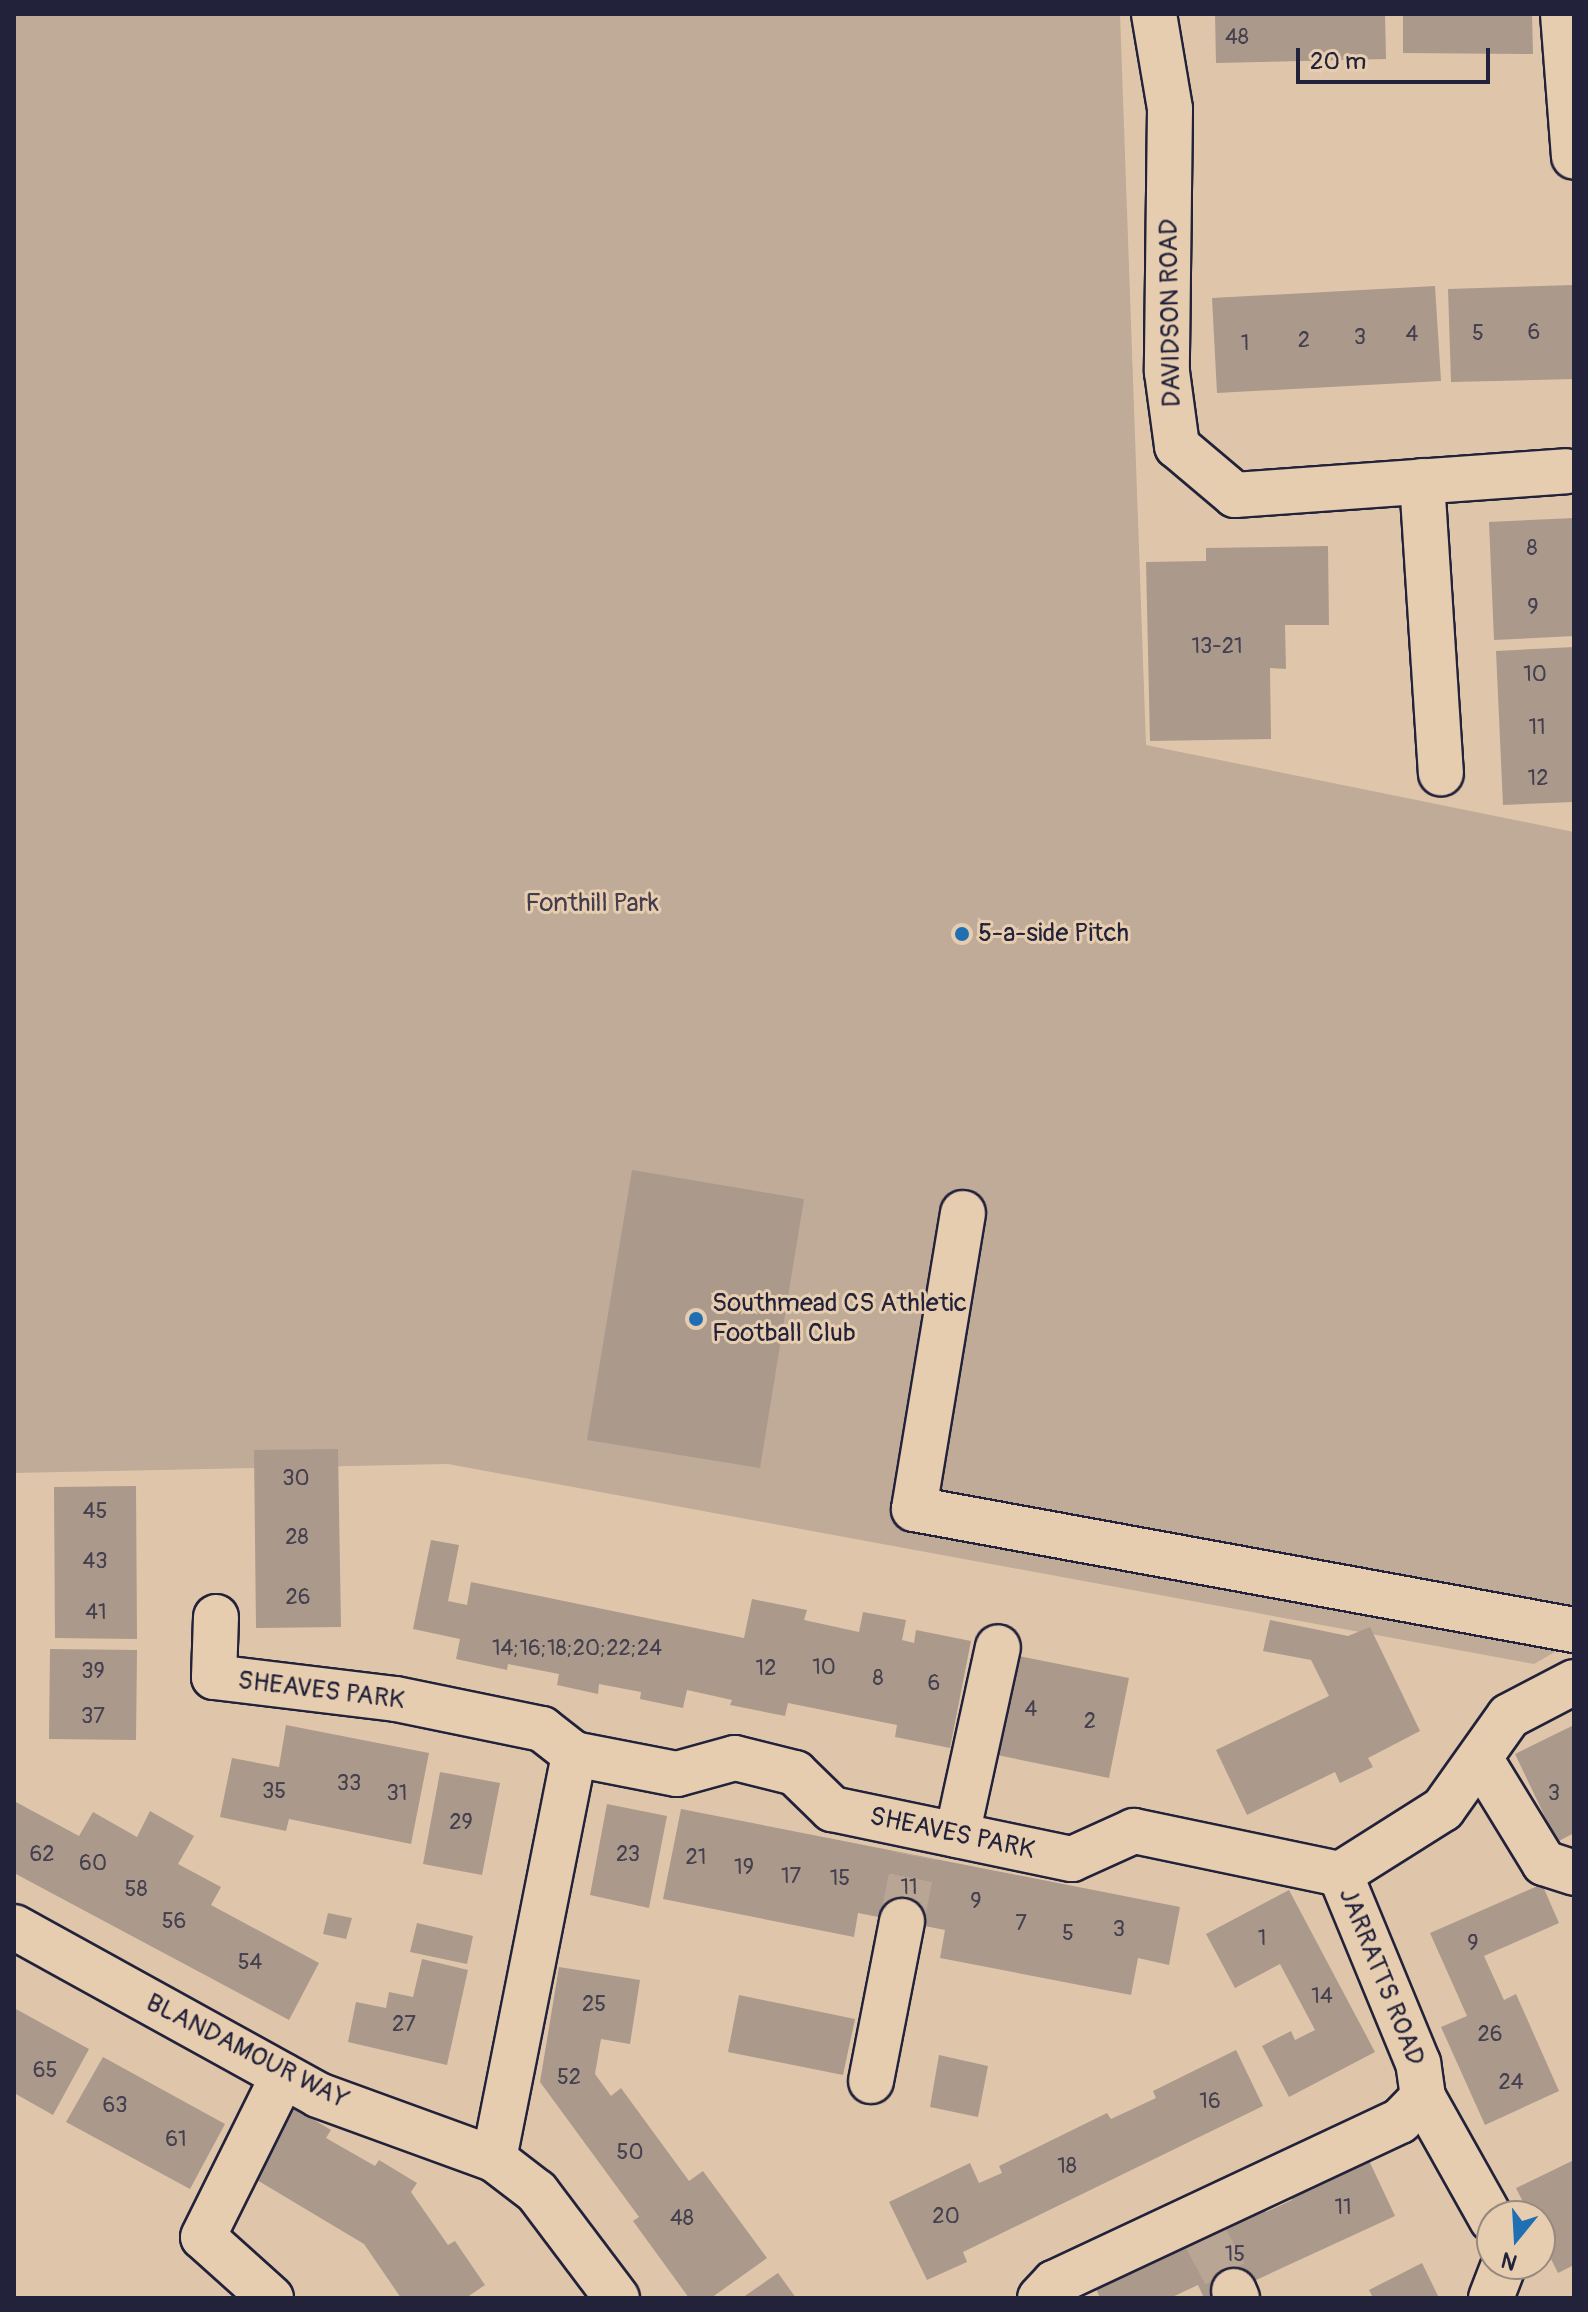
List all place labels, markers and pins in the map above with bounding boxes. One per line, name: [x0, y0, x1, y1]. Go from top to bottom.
place label: 5-a-side Pitch: [978, 918, 1129, 950]
marker: 5-a-side Pitch: [953, 925, 971, 943]
place label: Southmead CS Athletic Football Club: [712, 1288, 967, 1350]
marker: Southmead CS Athletic Football Club: [687, 1310, 705, 1328]

